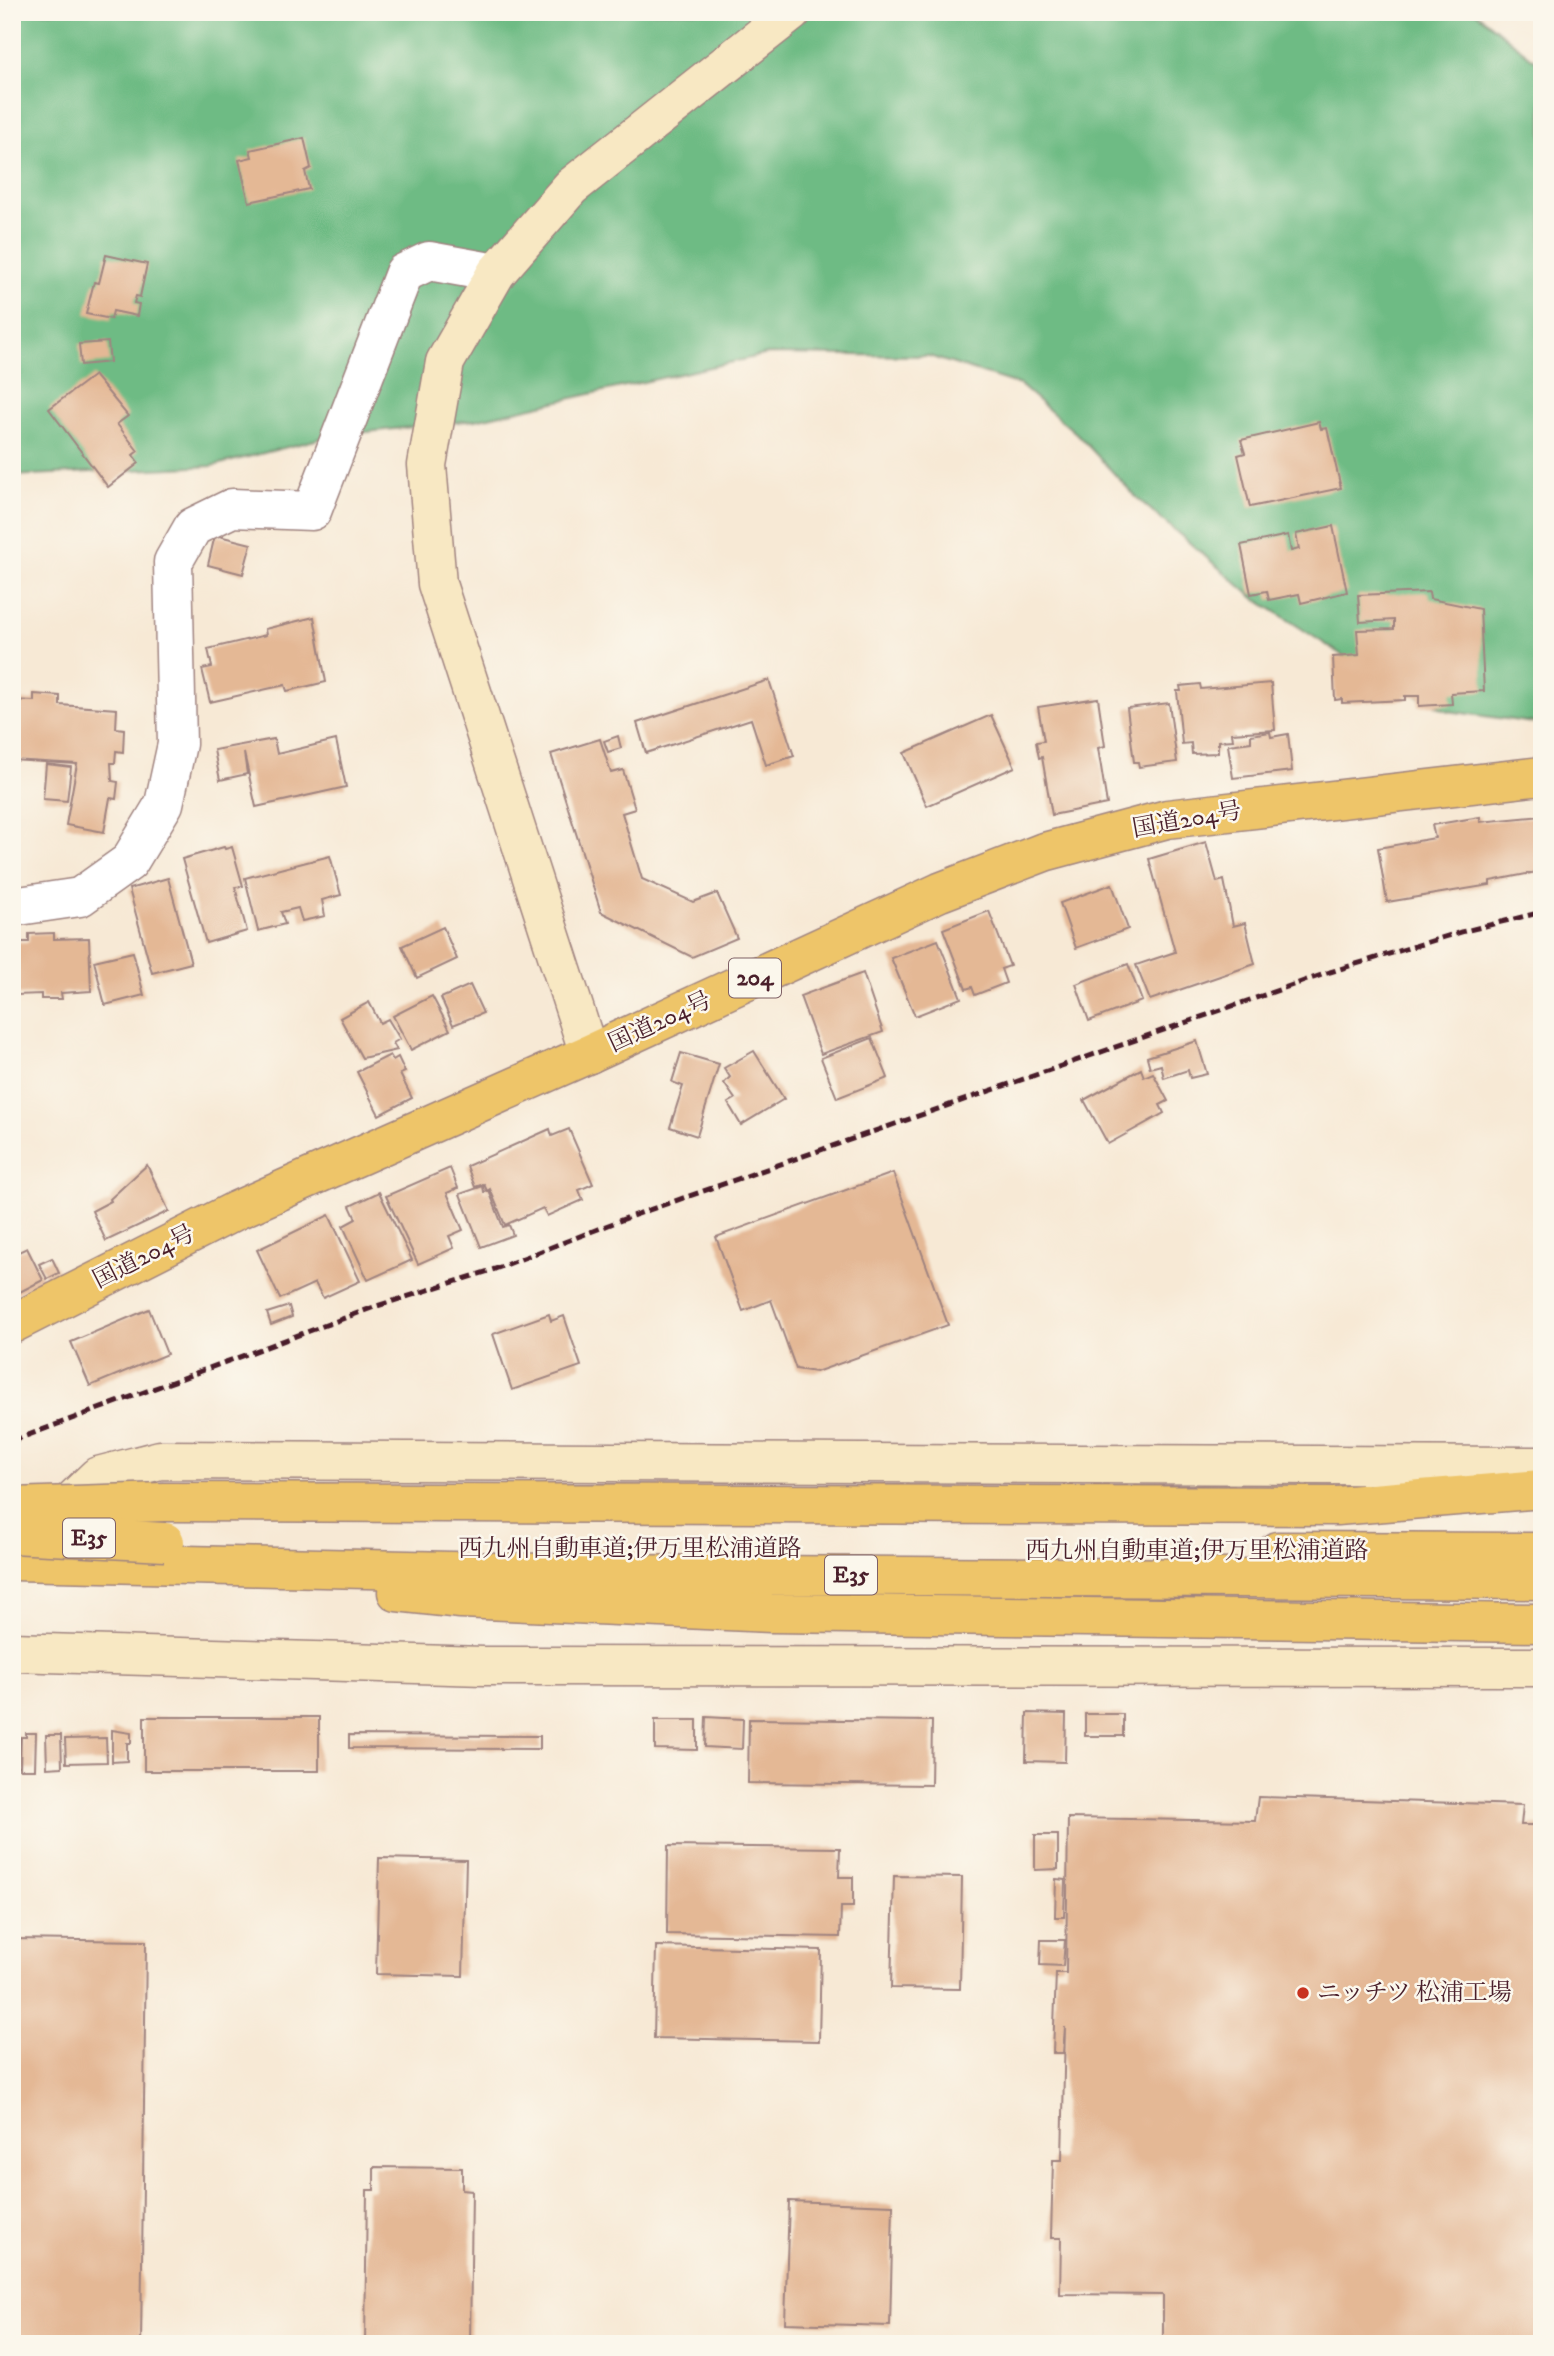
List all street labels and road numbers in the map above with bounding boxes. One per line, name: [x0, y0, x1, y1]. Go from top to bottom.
street label: 国道204号: [1130, 796, 1244, 844]
road number: 204: [729, 959, 781, 998]
street label: 国道204号: [604, 985, 716, 1059]
street label: 国道204号: [88, 1219, 200, 1295]
road number: E35: [63, 1518, 115, 1558]
street label: 西九州自動車道;伊万里松浦道路: [458, 1534, 802, 1564]
street label: 西九州自動車道;伊万里松浦道路: [1025, 1536, 1369, 1566]
road number: E35: [825, 1556, 877, 1594]

